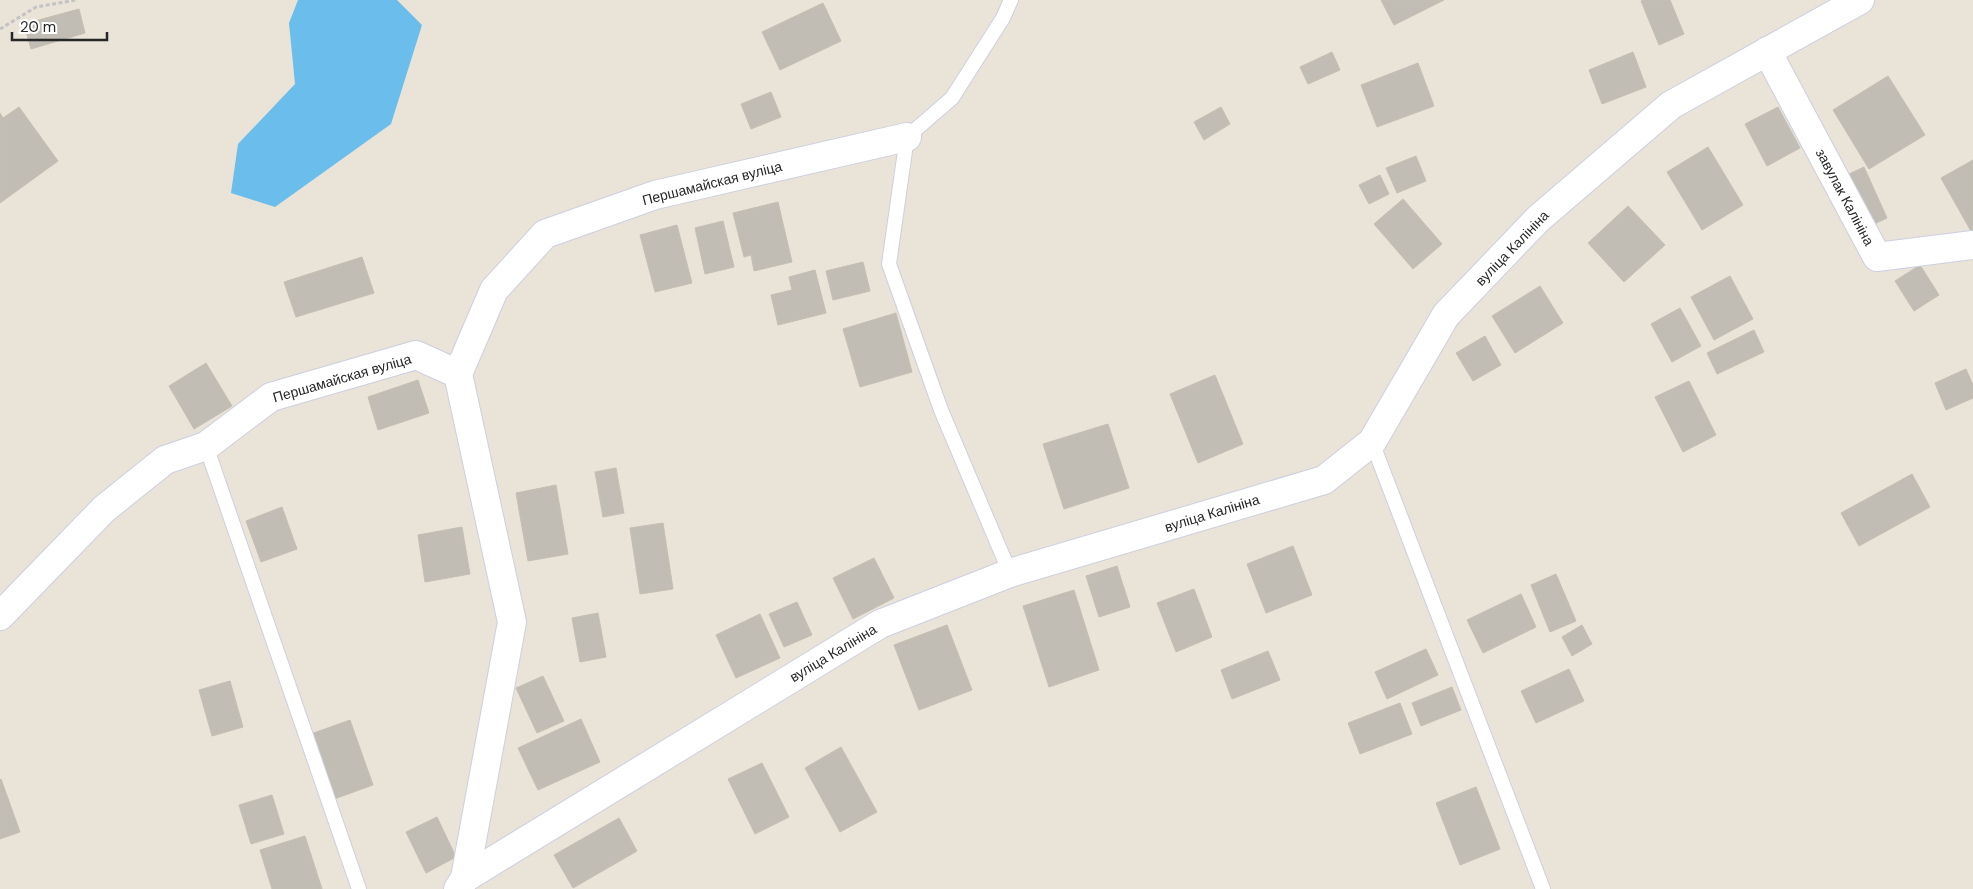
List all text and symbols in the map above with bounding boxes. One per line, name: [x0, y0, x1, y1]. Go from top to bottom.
scale bar: [12, 10, 108, 42]
text: 20 m: [20, 17, 56, 37]
street label: завулак Калініна: [1812, 145, 1878, 249]
street label: Першамайская вуліца: [640, 157, 784, 209]
street label: вуліца Калініна: [1471, 206, 1553, 290]
street label: Першамайская вуліца: [271, 350, 414, 406]
street label: вуліца Калініна: [1162, 490, 1262, 536]
street label: вуліца Калініна: [786, 620, 880, 686]

